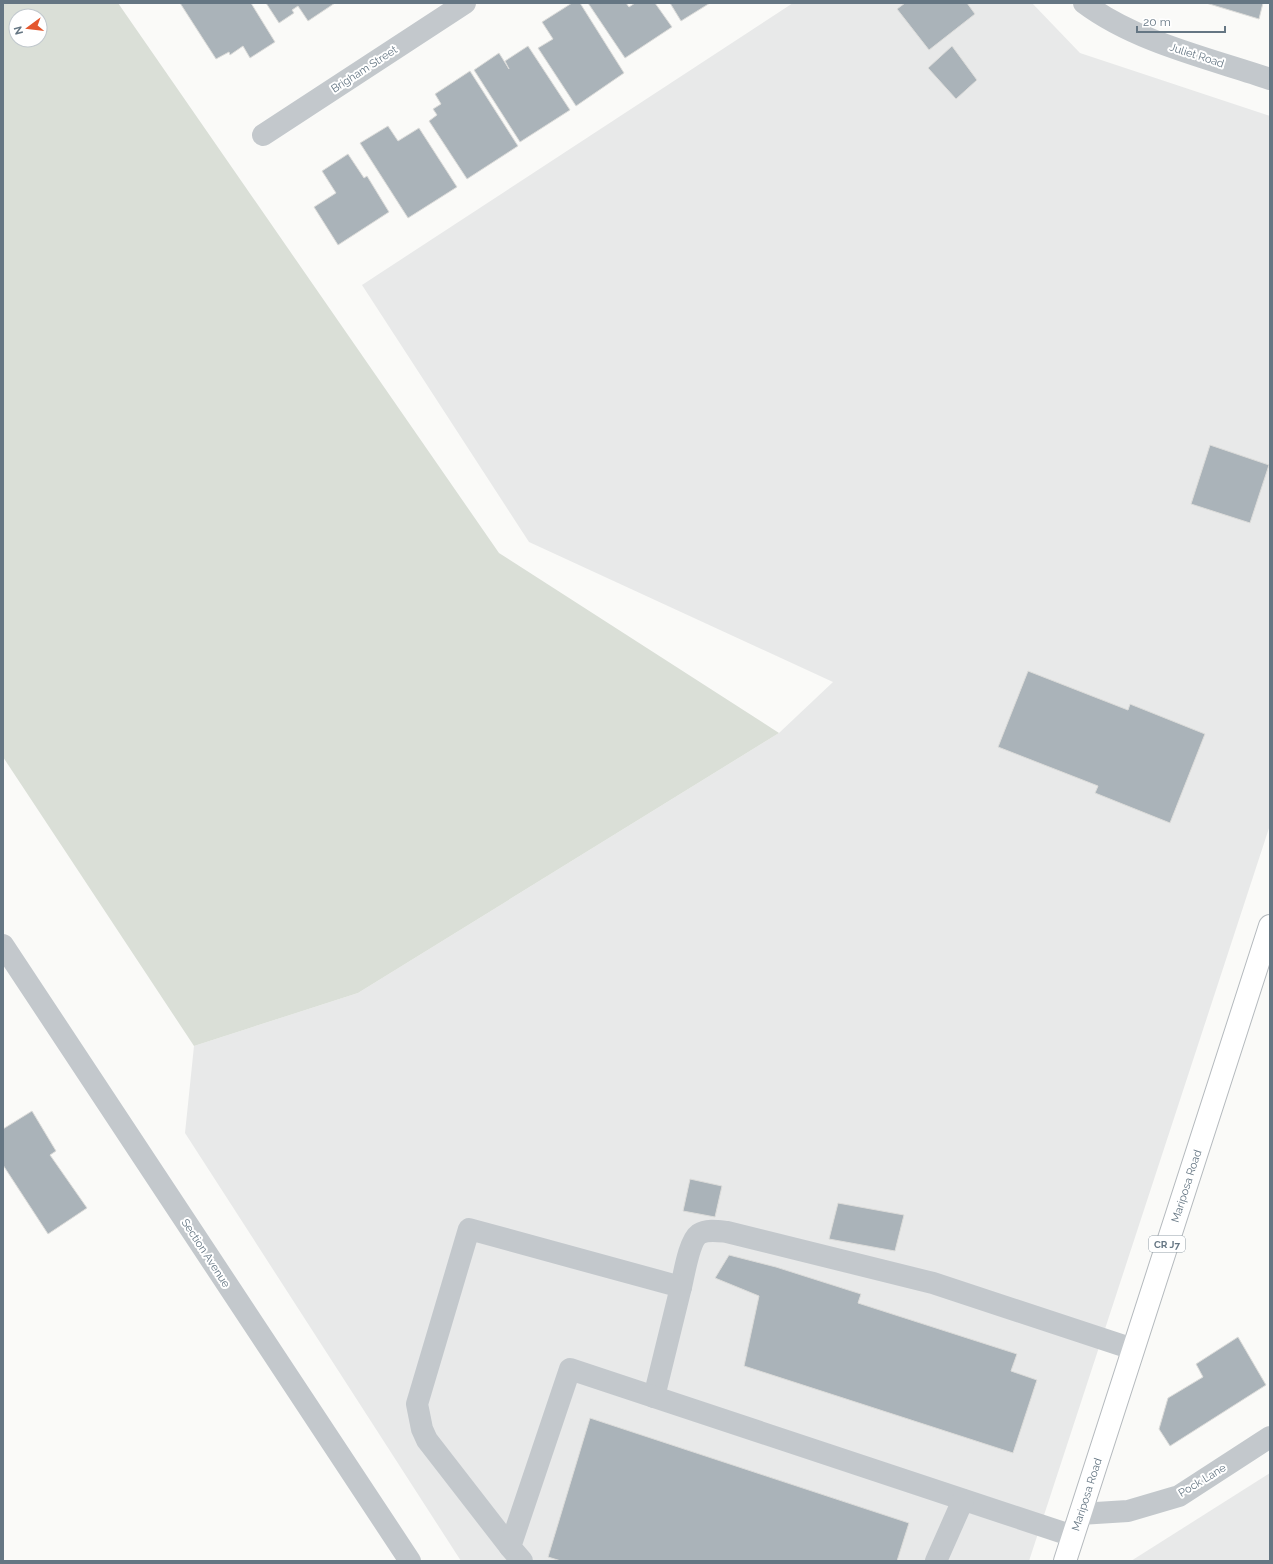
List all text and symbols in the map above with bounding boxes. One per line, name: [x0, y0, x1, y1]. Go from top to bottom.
north arrow: [8, 8, 48, 48]
scale bar: [1137, 8, 1225, 34]
text: 20 m: [1143, 15, 1171, 29]
text: N: [11, 25, 26, 36]
street label: Juliet Road: [1168, 41, 1226, 70]
street label: Brigham Street: [329, 43, 400, 96]
street label: Mariposa Road: [1169, 1148, 1204, 1224]
street label: Section Avenue: [179, 1216, 233, 1291]
road number: CR J7: [1149, 1236, 1185, 1252]
street label: Mariposa Road: [1069, 1456, 1105, 1533]
street label: Pock Lane: [1176, 1461, 1229, 1500]

